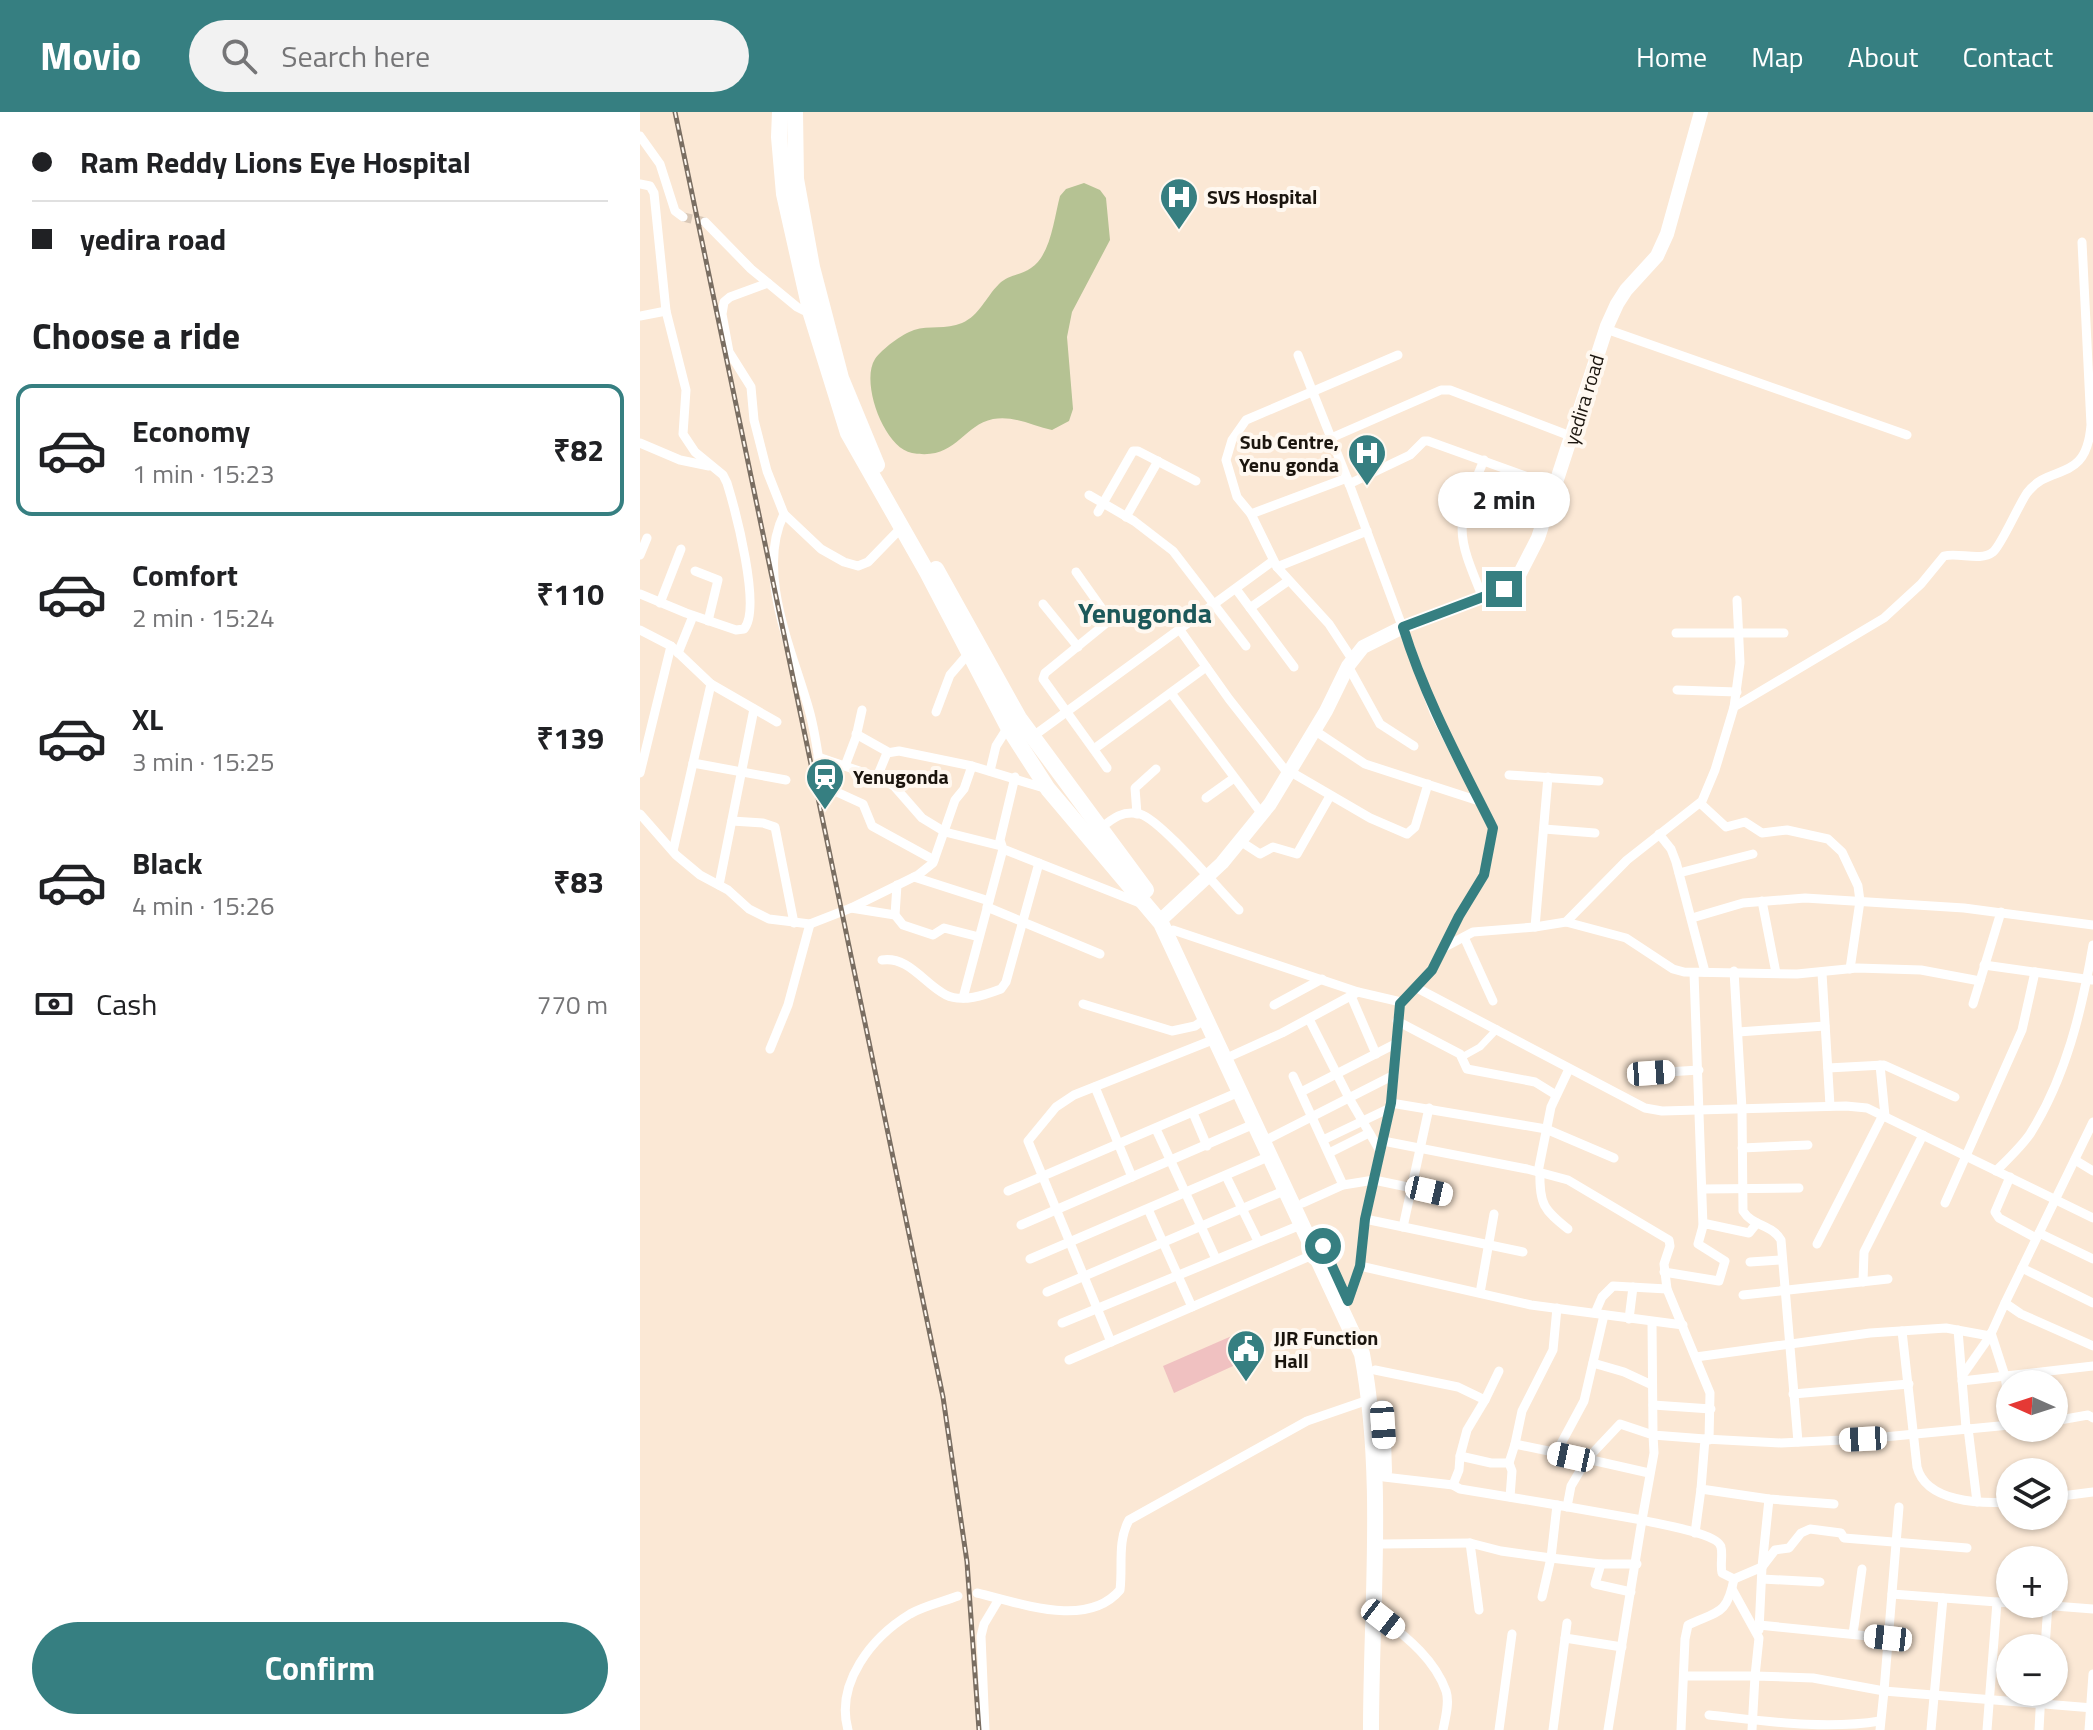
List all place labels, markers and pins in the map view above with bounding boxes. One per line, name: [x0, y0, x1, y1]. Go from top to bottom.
hospital icon: SVS Hospital: [1158, 176, 1200, 231]
place label: SVS Hospital: [1207, 181, 1317, 212]
place label: Sub Centre, Yenu gonda: [1239, 426, 1339, 480]
hospital icon: Sub Centre, Yenu gonda: [1346, 432, 1388, 487]
station icon: Yenugonda: [804, 756, 846, 811]
place label: Yenugonda: [853, 761, 949, 792]
place label: JJR Function Hall: [1274, 1322, 1378, 1376]
public building icon: JJR Function Hall: [1225, 1328, 1267, 1383]

